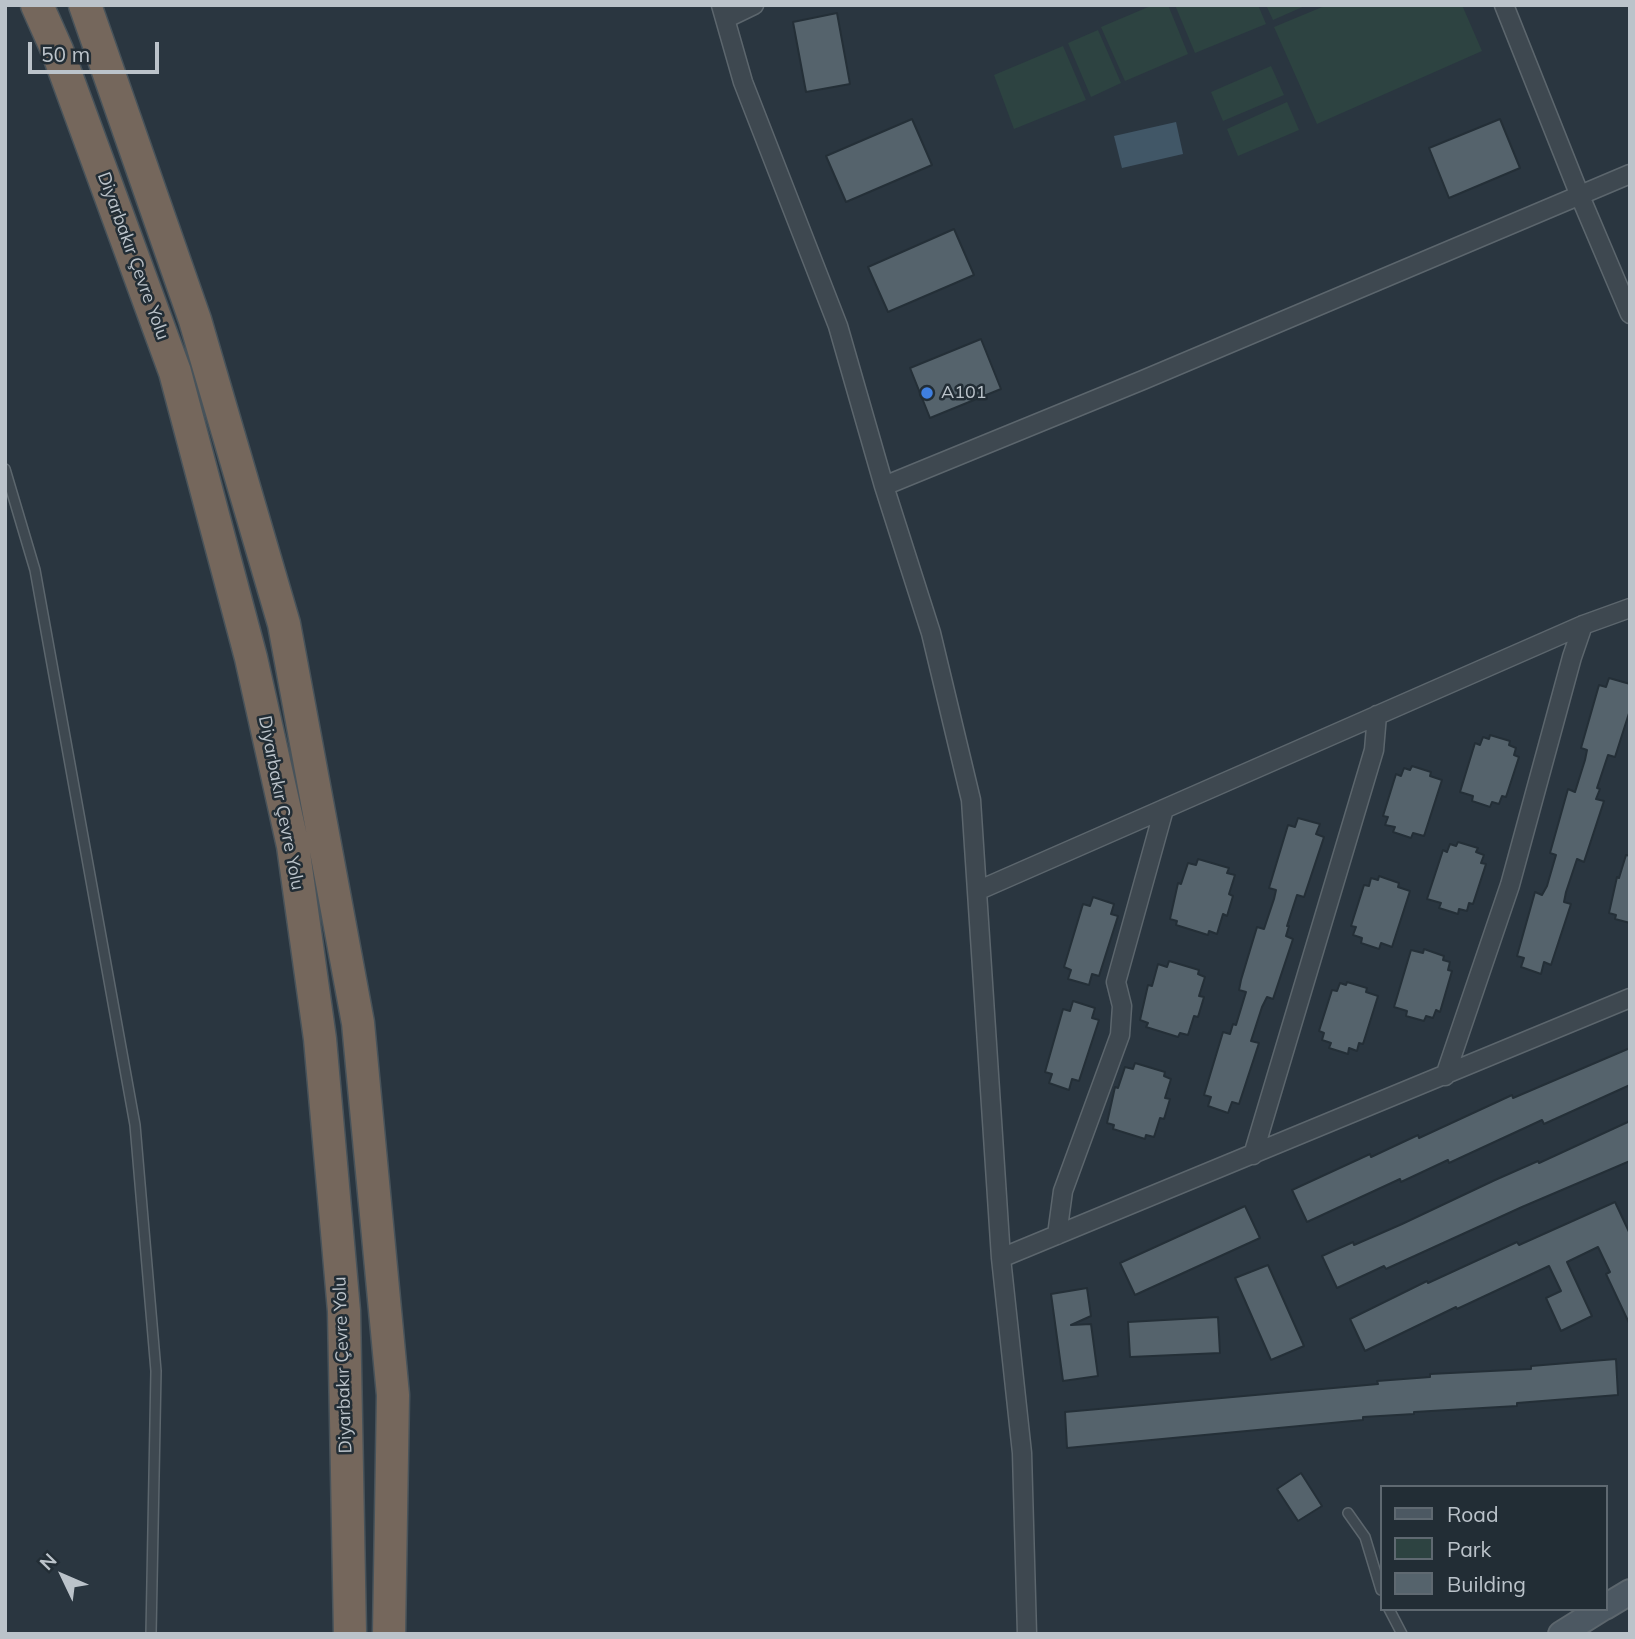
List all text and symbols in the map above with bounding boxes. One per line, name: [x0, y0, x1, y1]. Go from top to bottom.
scale bar: [32, 28, 163, 72]
text: 50 m: [41, 41, 90, 67]
street label: Diyarbakır Çevre Yolu: [93, 169, 173, 343]
place label: A101: [941, 382, 987, 404]
marker: A101: [919, 385, 935, 401]
street label: Diyarbakır Çevre Yolu: [254, 714, 308, 892]
street label: Diyarbakır Çevre Yolu: [329, 1276, 357, 1454]
legend: [1380, 1485, 1607, 1611]
text: Road: [1447, 1501, 1498, 1527]
text: Park: [1447, 1536, 1491, 1562]
north arrow: [28, 1541, 98, 1611]
text: N: [34, 1548, 62, 1575]
text: Building: [1447, 1571, 1526, 1597]

